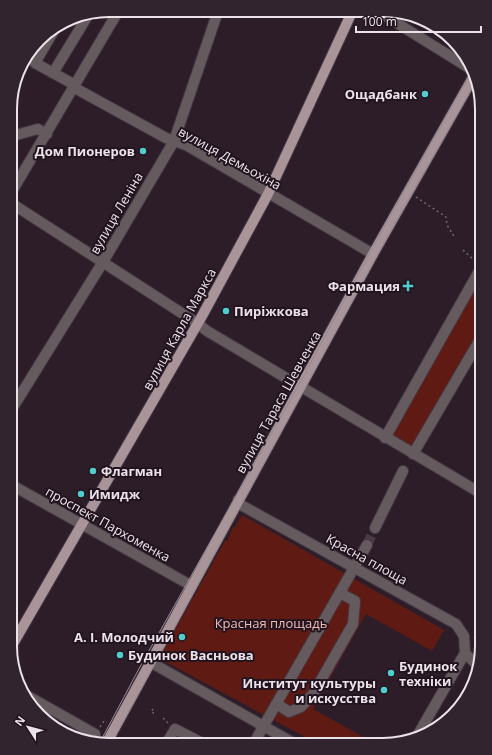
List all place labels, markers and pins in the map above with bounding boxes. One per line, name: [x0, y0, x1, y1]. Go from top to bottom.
place label: Ощадбанк: [345, 85, 418, 103]
marker: Ощадбанк: [420, 89, 430, 99]
place label: Дом Пионеров: [35, 142, 135, 160]
marker: Дом Пионеров: [138, 146, 148, 156]
place label: Фармация: [328, 277, 400, 295]
marker: Фармация: [403, 281, 413, 291]
place label: Пиріжкова: [234, 302, 309, 320]
marker: Пиріжкова: [221, 306, 231, 316]
place label: Флагман: [101, 462, 162, 480]
marker: Флагман: [88, 466, 98, 476]
place label: Имидж: [89, 485, 141, 503]
marker: Имидж: [76, 489, 86, 499]
place label: А. І. Молодчий: [74, 628, 174, 646]
marker: А. І. Молодчий: [177, 632, 187, 642]
place label: Будинок Васньова: [128, 646, 254, 664]
marker: Будинок Васньова: [115, 650, 125, 660]
place label: Будинок техніки: [399, 657, 458, 690]
marker: Будинок техніки: [386, 668, 396, 678]
place label: Институт культуры и искусства: [243, 674, 376, 707]
marker: Институт культуры и искусства: [379, 685, 389, 695]

